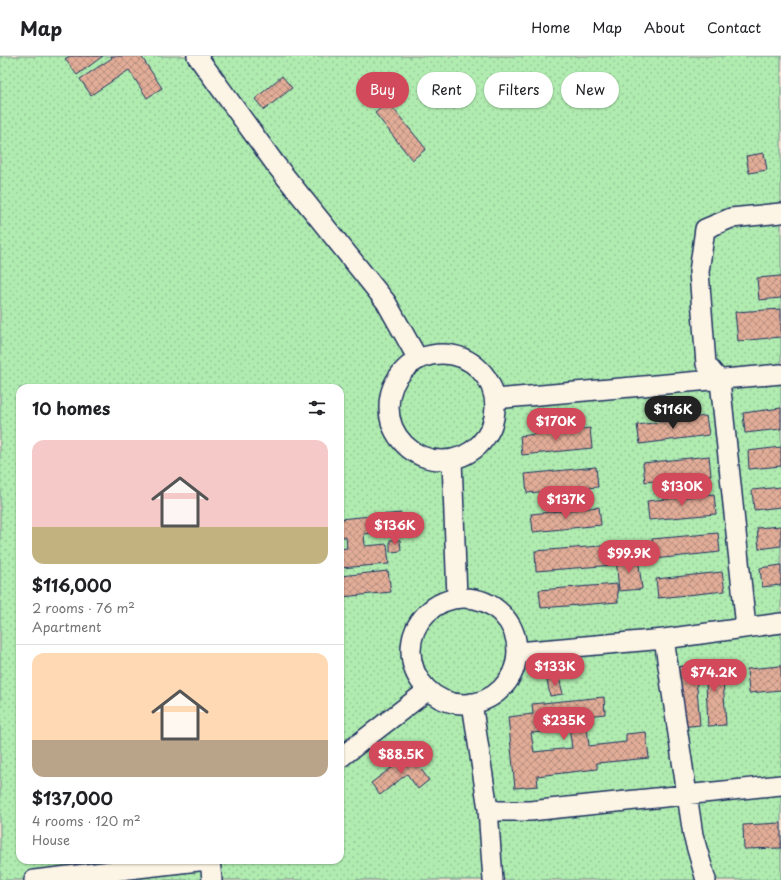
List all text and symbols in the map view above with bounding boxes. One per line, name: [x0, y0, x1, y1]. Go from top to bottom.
text: Map: [20, 14, 62, 42]
text: Home: [531, 17, 570, 38]
text: Map: [592, 17, 622, 38]
text: About: [644, 17, 685, 38]
text: Contact: [707, 17, 761, 38]
chip: Buy: [356, 72, 409, 108]
chip: Rent: [417, 72, 476, 108]
chip: Filters: [484, 72, 553, 108]
chip: New: [561, 72, 619, 108]
text: 10 homes: [32, 395, 110, 421]
pin: $116K: [645, 396, 701, 430]
icon: filters: [306, 397, 328, 419]
text: $116K: [654, 399, 693, 418]
pin: $170K: [528, 408, 584, 442]
text: $170K: [536, 411, 576, 430]
icon: home: [144, 466, 216, 538]
pin: $130K: [654, 473, 710, 507]
text: $130K: [661, 476, 703, 495]
pin: $137K: [538, 486, 594, 520]
text: $137K: [546, 489, 586, 508]
pin: $136K: [367, 512, 423, 546]
text: $136K: [374, 515, 416, 534]
pin: $99.9K: [596, 540, 662, 574]
text: $99.9K: [607, 543, 651, 562]
text: $116,000: [32, 572, 112, 598]
text: 2 rooms · 76 m²: [32, 598, 135, 617]
text: Apartment: [32, 617, 101, 636]
pin: $133K: [527, 653, 583, 687]
text: $133K: [535, 656, 575, 675]
pin: $74.2K: [681, 659, 747, 693]
text: $74.2K: [691, 662, 737, 681]
icon: home: [144, 679, 216, 751]
pin: $235K: [536, 707, 592, 741]
text: $235K: [542, 710, 586, 729]
pin: $88.5K: [368, 741, 434, 775]
text: $88.5K: [378, 744, 424, 763]
text: $137,000: [32, 785, 113, 811]
text: 4 rooms · 120 m²: [32, 811, 141, 830]
text: House: [32, 830, 70, 849]

